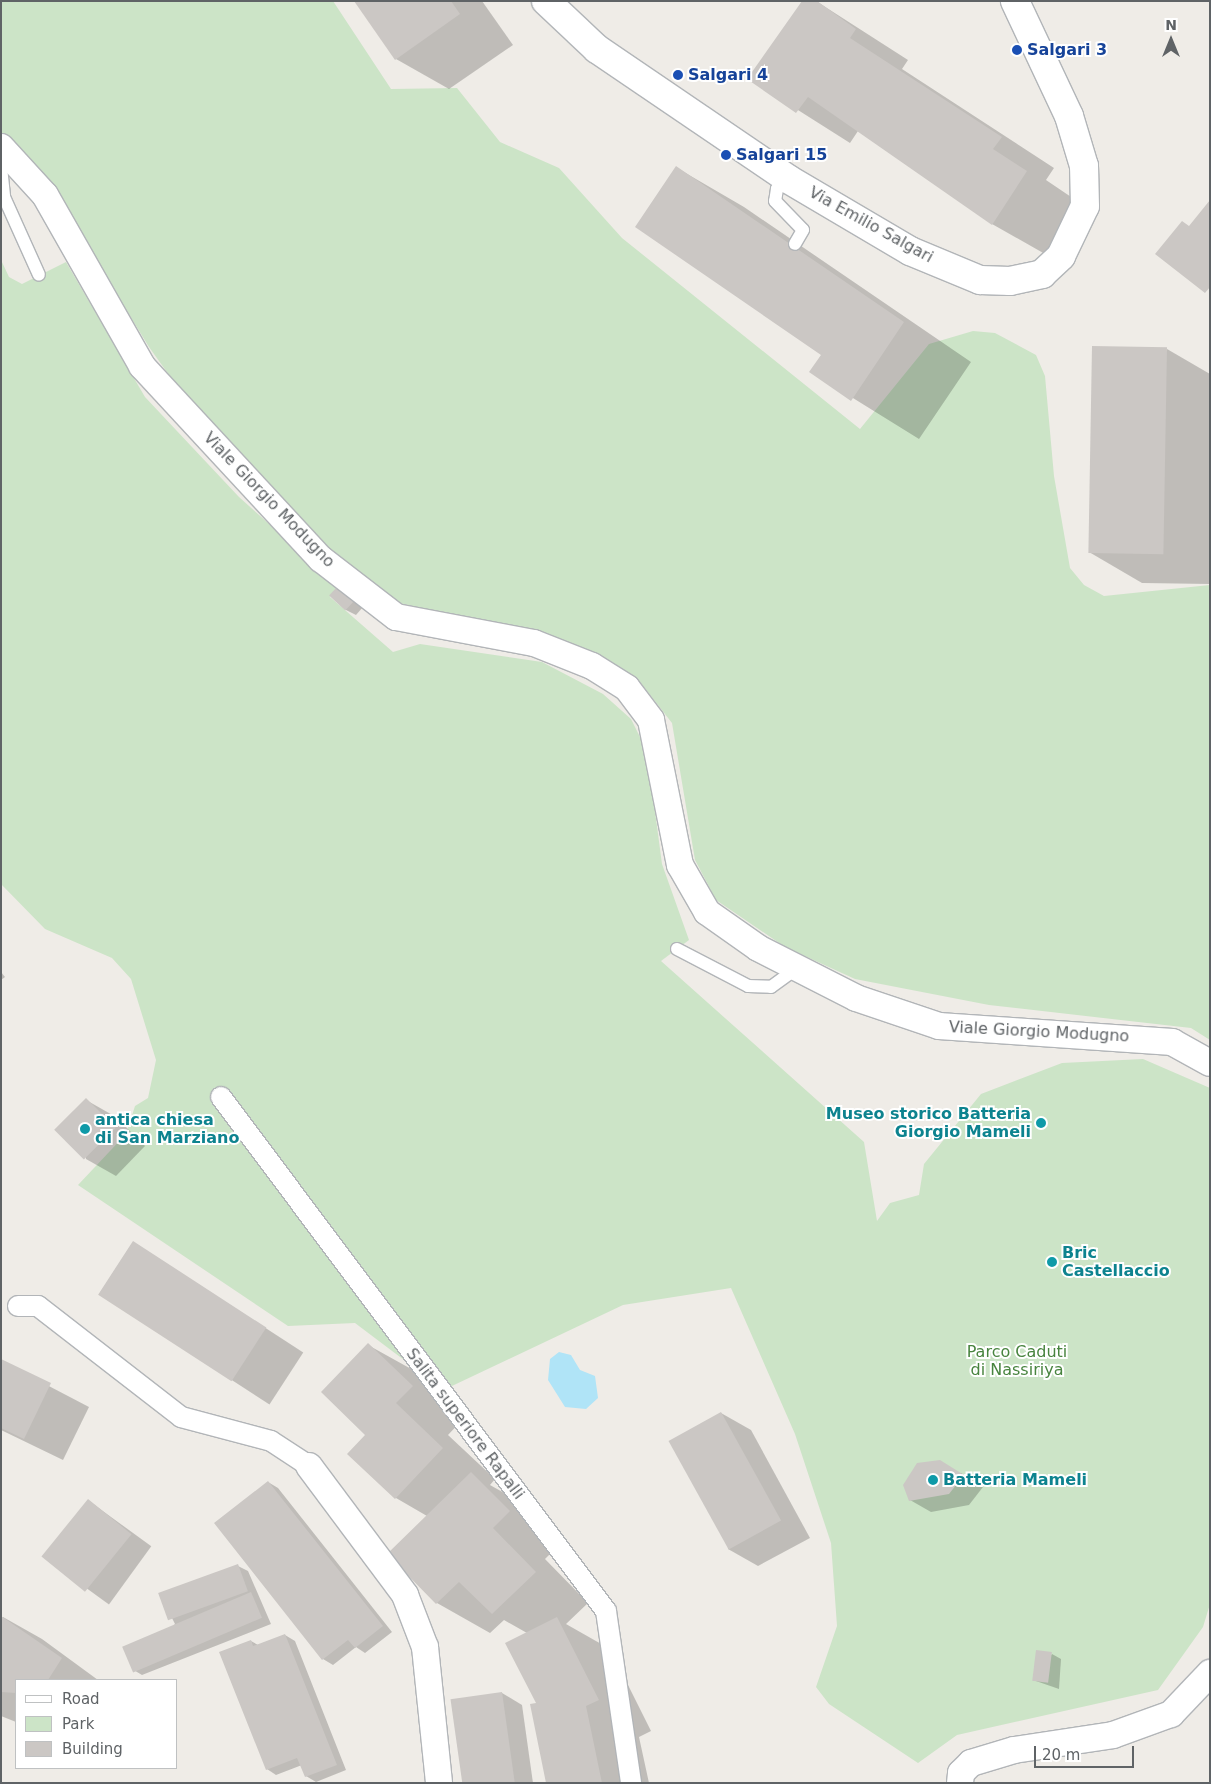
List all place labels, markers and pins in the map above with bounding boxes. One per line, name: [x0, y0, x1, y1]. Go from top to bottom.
place label: Salgari 3: [1027, 40, 1107, 60]
marker: Salgari 3: [1011, 44, 1023, 56]
place label: Salgari 4: [688, 65, 768, 85]
marker: Salgari 4: [672, 69, 684, 81]
place label: Salgari 15: [736, 145, 827, 165]
marker: Salgari 15: [720, 149, 732, 161]
place label: Museo storico Batteria Giorgio Mameli: [826, 1104, 1031, 1142]
place label: antica chiesa di San Marziano: [95, 1110, 239, 1148]
marker: Museo storico Batteria Giorgio Mameli: [1035, 1117, 1047, 1129]
marker: antica chiesa di San Marziano: [79, 1123, 91, 1135]
place label: Bric Castellaccio: [1062, 1243, 1170, 1281]
marker: Bric Castellaccio: [1046, 1256, 1058, 1268]
place label: Batteria Mameli: [943, 1470, 1087, 1490]
marker: Batteria Mameli: [927, 1474, 939, 1486]

